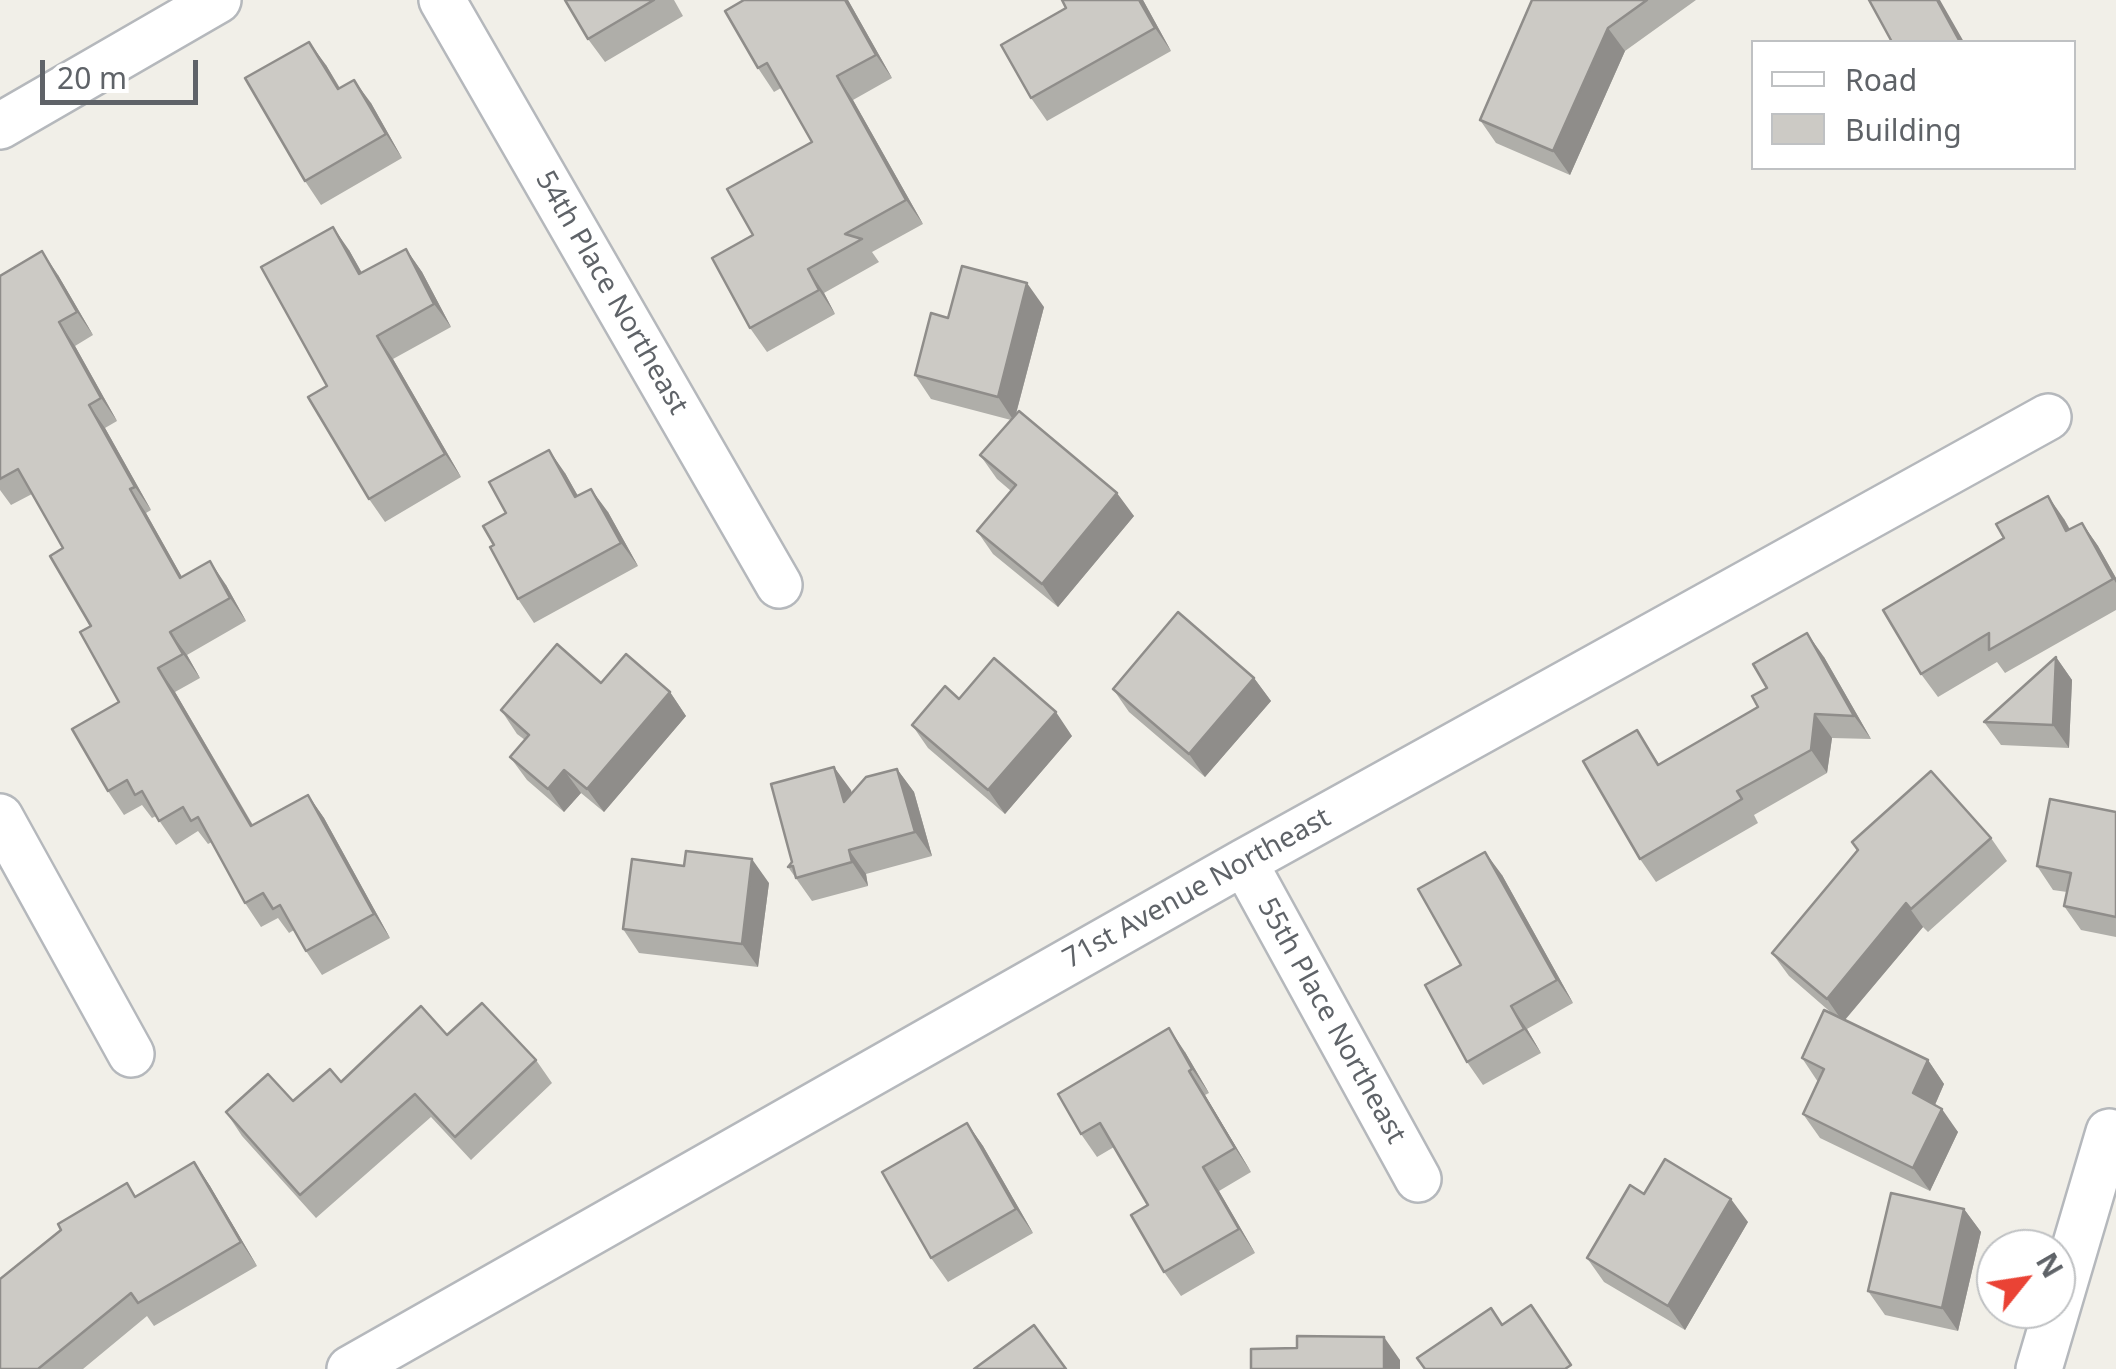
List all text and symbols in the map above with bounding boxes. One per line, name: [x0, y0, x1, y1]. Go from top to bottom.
scale bar: [45, 40, 202, 102]
legend: [1751, 40, 2076, 170]
text: 20 m: [57, 57, 127, 98]
text: Road: [1845, 59, 1917, 100]
text: Building: [1845, 109, 1962, 150]
street label: 54th Place Northeast: [528, 165, 694, 421]
street label: 71st Avenue Northeast: [1057, 801, 1337, 977]
street label: 55th Place Northeast: [1250, 892, 1412, 1150]
north arrow: [1976, 1229, 2076, 1329]
text: N: [2028, 1246, 2072, 1284]

